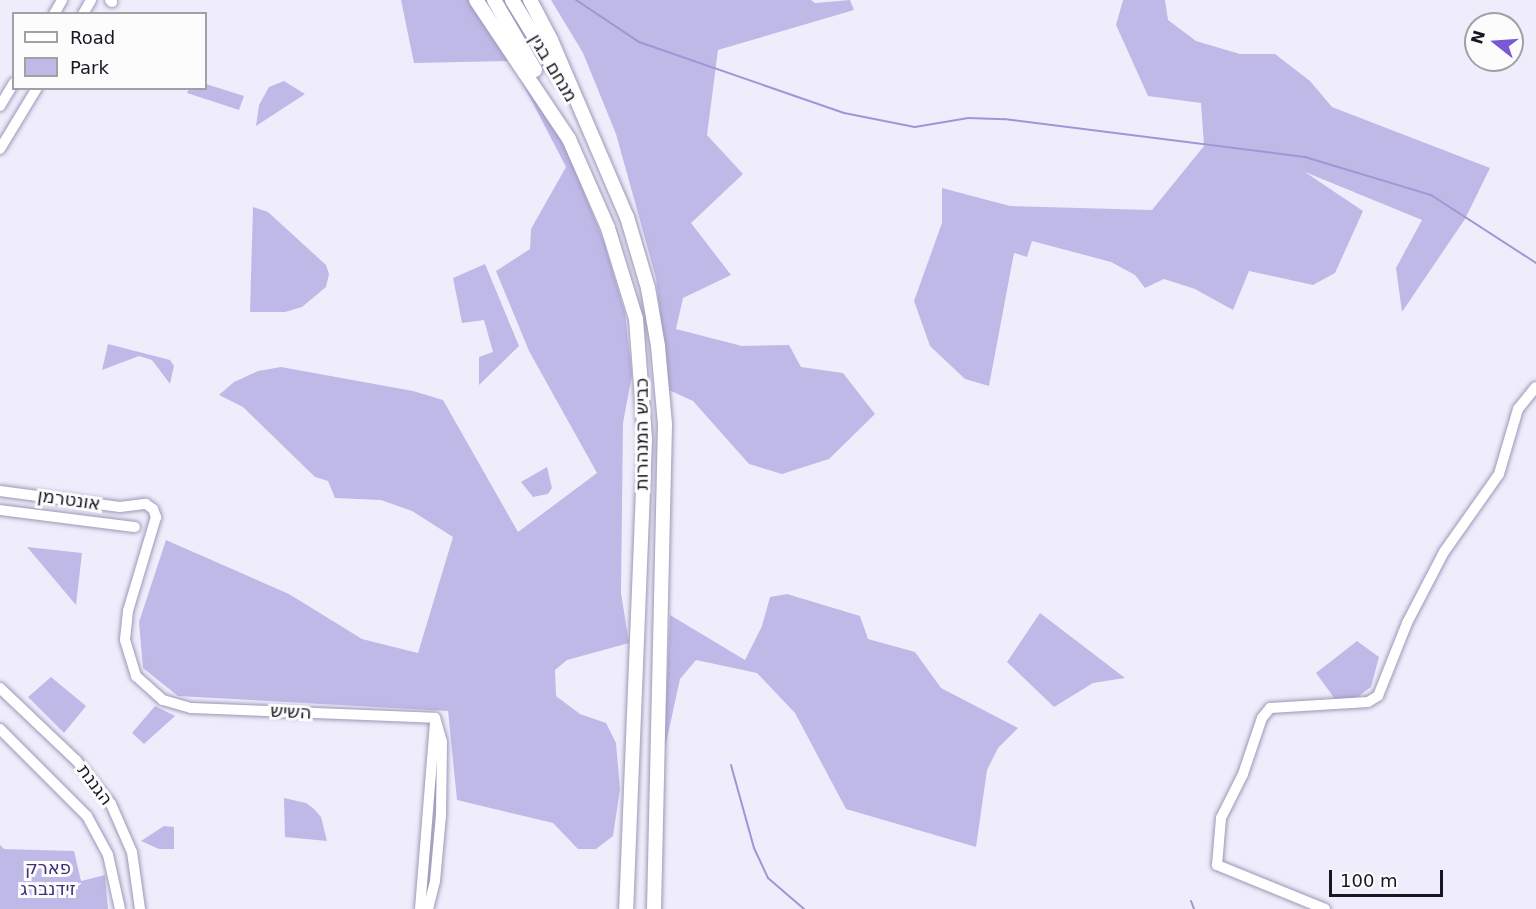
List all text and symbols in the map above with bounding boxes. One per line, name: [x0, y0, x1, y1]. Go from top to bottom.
legend: [12, 12, 207, 90]
north arrow: [1464, 12, 1524, 72]
text: Road: [70, 27, 115, 48]
text: N: [1467, 28, 1489, 46]
street label: מנחם בגין: [524, 30, 582, 106]
text: Park: [70, 57, 109, 78]
street label: כביש המנהרות: [631, 378, 653, 490]
street label: אונטרמן: [36, 485, 102, 515]
street label: השיש: [270, 700, 312, 724]
street label: הגננת: [73, 760, 117, 810]
park label: פארק זידנברג: [20, 858, 76, 900]
scale bar: [1332, 858, 1446, 896]
text: 100 m: [1340, 870, 1398, 891]

